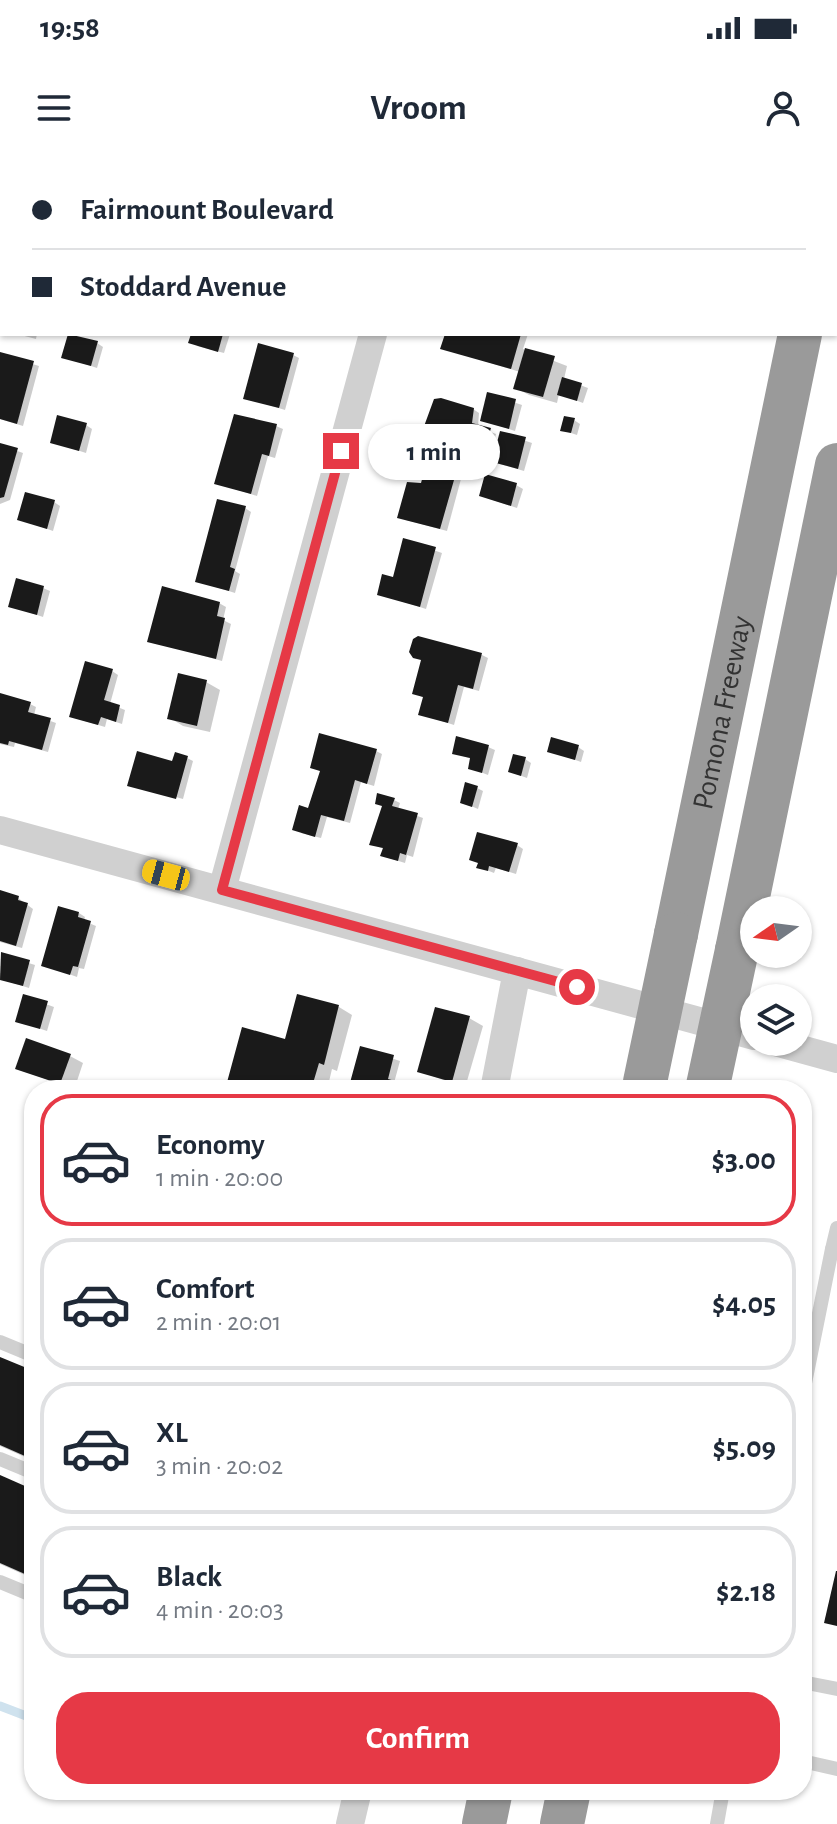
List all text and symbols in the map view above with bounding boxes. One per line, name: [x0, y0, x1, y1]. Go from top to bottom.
text: 19:58: [40, 13, 100, 43]
icon: menu: [32, 86, 76, 130]
icon: person: [761, 86, 805, 130]
text: Vroom: [370, 90, 467, 126]
text: Fairmount Boulevard: [80, 195, 334, 225]
text: Stoddard Avenue: [80, 272, 286, 302]
callout: 1 min: [369, 423, 501, 479]
route end: [323, 433, 359, 469]
text: 1 min: [407, 439, 461, 465]
street label: Pomona Freeway: [688, 613, 757, 812]
car: [140, 857, 192, 893]
north arrow: [740, 896, 812, 968]
map controls: [740, 896, 812, 1056]
route start: [559, 969, 595, 1005]
button: layers: [740, 984, 812, 1056]
icon: car: [60, 1124, 132, 1196]
text: Economy: [156, 1130, 265, 1160]
text: $3.00: [711, 1145, 776, 1175]
text: 1 min · 20:00: [156, 1165, 283, 1191]
icon: car: [60, 1268, 132, 1340]
text: Comfort: [156, 1274, 255, 1304]
text: $4.05: [712, 1289, 776, 1319]
text: 2 min · 20:01: [156, 1309, 281, 1335]
icon: car: [60, 1412, 132, 1484]
text: XL: [156, 1418, 188, 1448]
text: $5.09: [713, 1433, 776, 1463]
text: 3 min · 20:02: [156, 1453, 283, 1479]
icon: car: [60, 1556, 132, 1628]
text: Black: [156, 1562, 222, 1592]
text: $2.18: [716, 1577, 776, 1607]
text: 4 min · 20:03: [156, 1597, 284, 1623]
button: Confirm: [56, 1692, 780, 1784]

